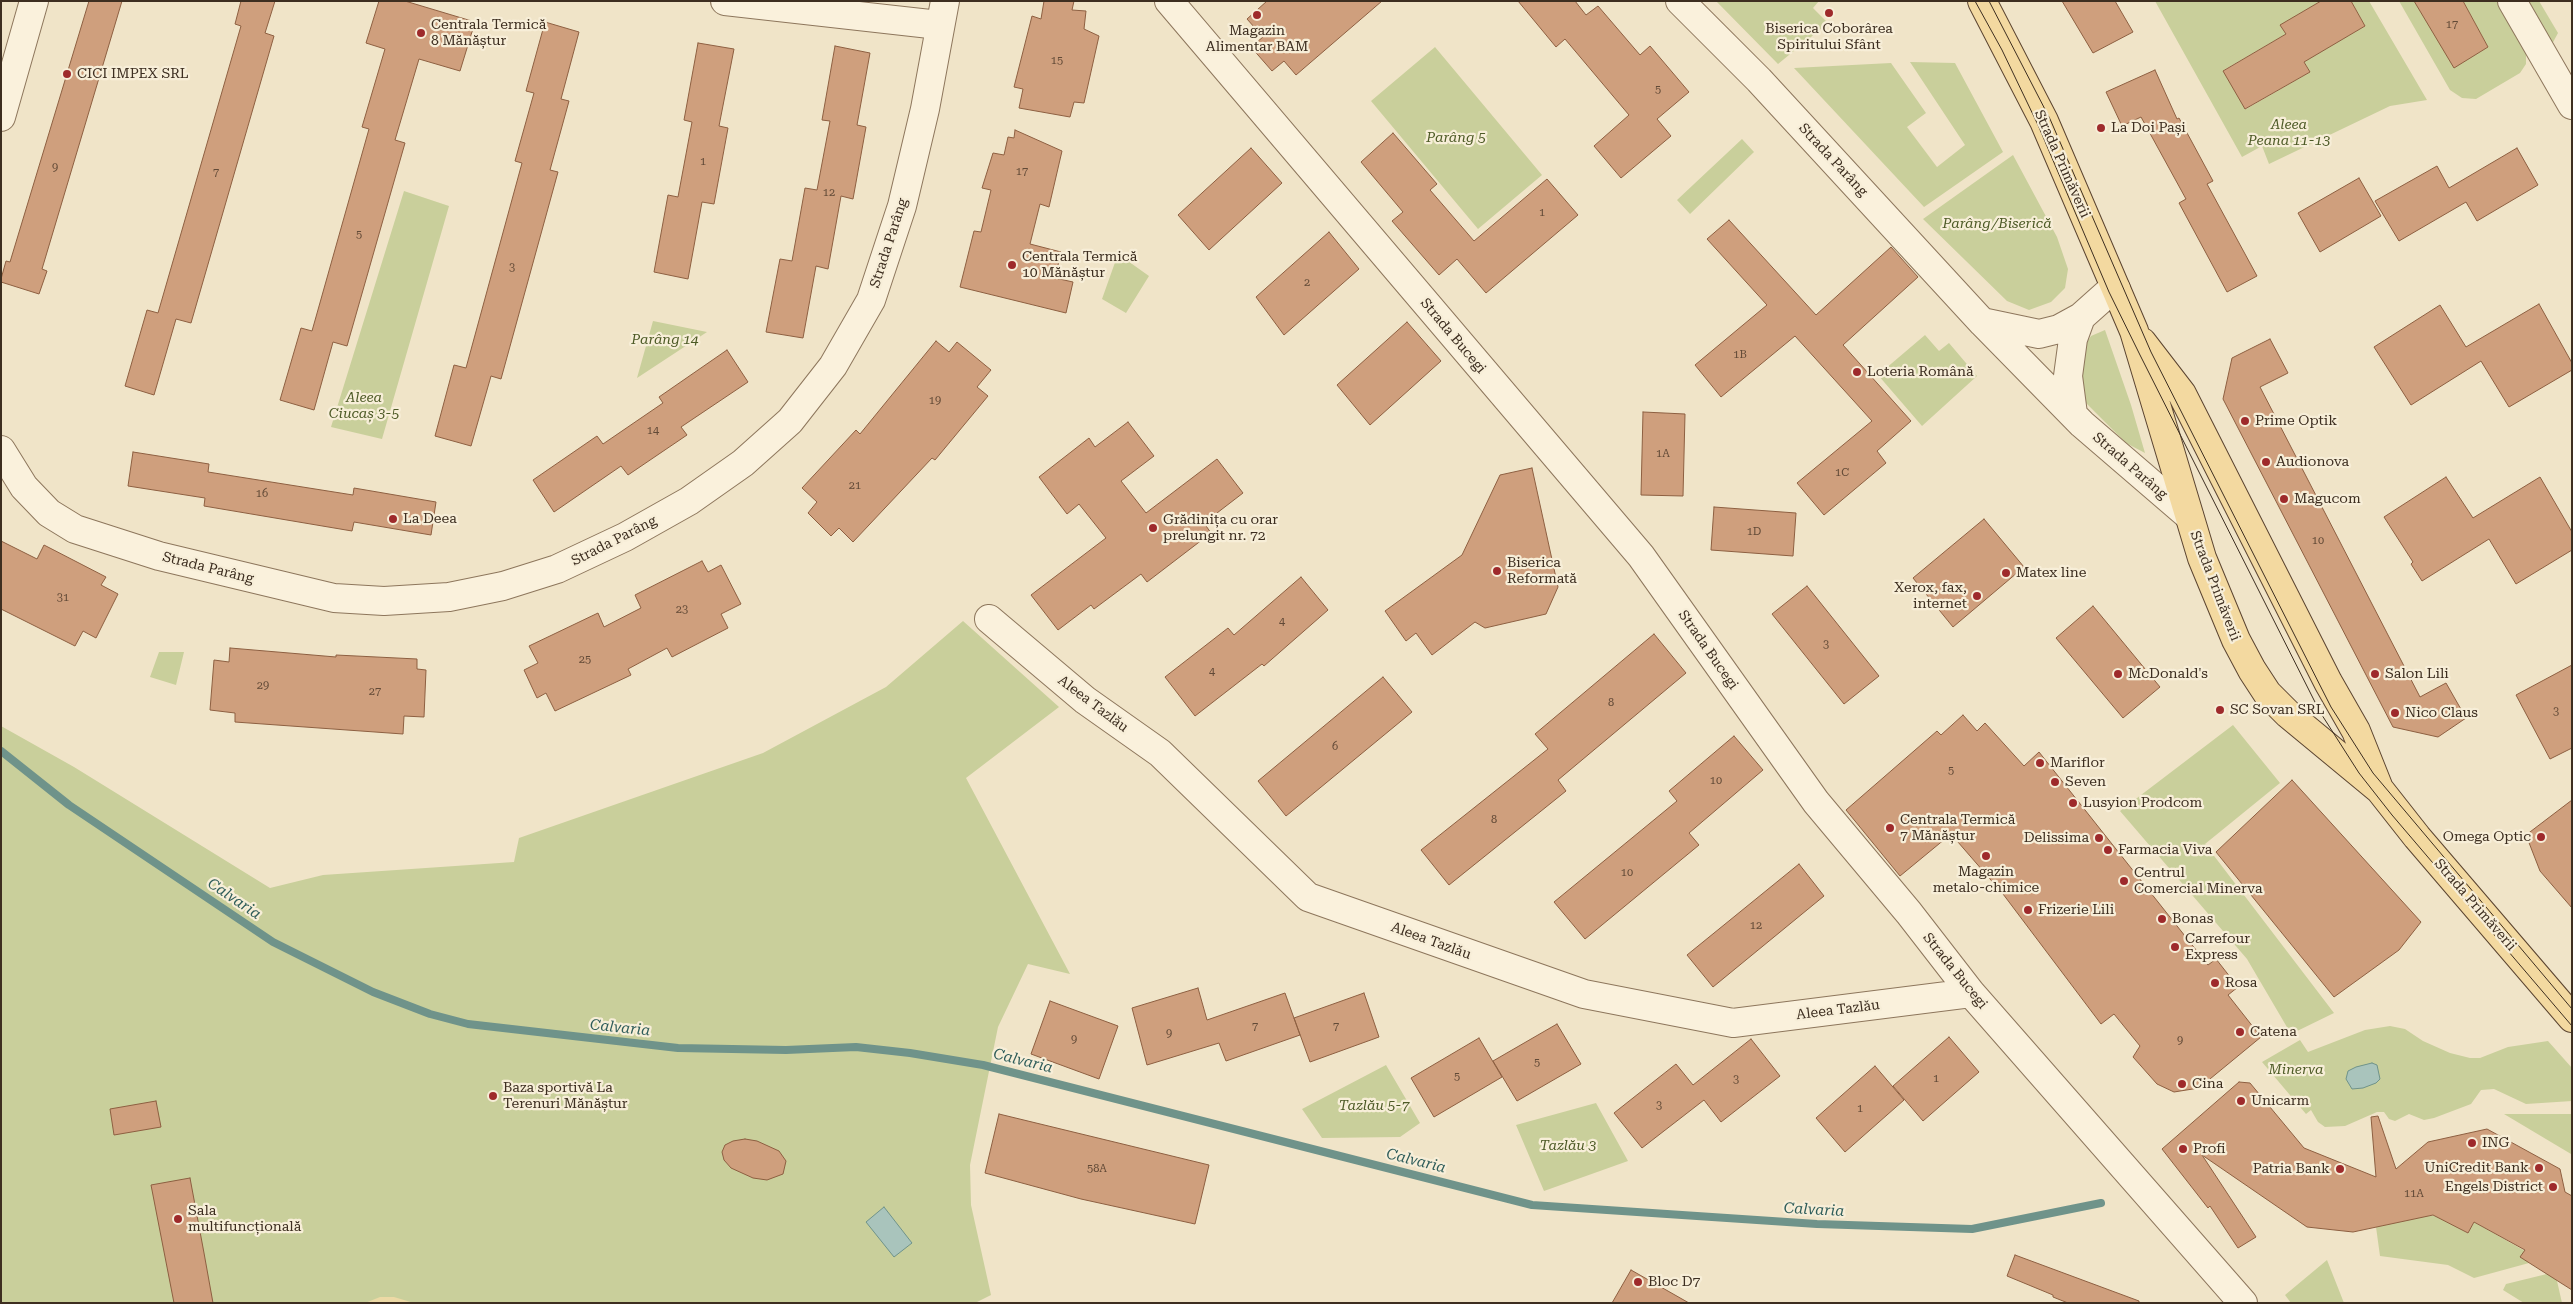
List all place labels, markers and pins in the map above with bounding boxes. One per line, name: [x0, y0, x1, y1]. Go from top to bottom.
marker: Biserica Coborârea Spiritului Sfânt: [1823, 7, 1835, 19]
marker: Magazin Alimentar BAM: [1251, 9, 1263, 21]
place label: Centrala Termică 8 Mănăștur: [431, 17, 546, 49]
place label: Biserica Coborârea Spiritului Sfânt: [1765, 21, 1893, 54]
place label: Magazin Alimentar BAM: [1206, 23, 1308, 56]
marker: Centrala Termică 8 Mănăștur: [415, 27, 427, 39]
place label: CICI IMPEX SRL: [77, 66, 189, 82]
marker: CICI IMPEX SRL: [61, 68, 73, 80]
place label: La Doi Pași: [2111, 120, 2186, 136]
marker: La Doi Pași: [2095, 122, 2107, 134]
place label: Centrala Termică 10 Mănăștur: [1022, 249, 1137, 282]
marker: Centrala Termică 10 Mănăștur: [1006, 259, 1018, 271]
place label: Loteria Română: [1867, 364, 1974, 380]
marker: Loteria Română: [1851, 366, 1863, 378]
place label: Prime Optik: [2255, 413, 2337, 429]
marker: Prime Optik: [2239, 415, 2251, 427]
place label: Audionova: [2276, 454, 2349, 470]
marker: Audionova: [2260, 456, 2272, 468]
place label: Magucom: [2294, 491, 2361, 507]
marker: Magucom: [2278, 493, 2290, 505]
place label: La Deea: [403, 511, 457, 527]
place label: Grădinița cu orar prelungit nr. 72: [1163, 512, 1278, 544]
marker: La Deea: [387, 513, 399, 525]
marker: Grădinița cu orar prelungit nr. 72: [1147, 522, 1159, 534]
place label: Biserica Reformată: [1507, 555, 1577, 588]
marker: Biserica Reformată: [1491, 565, 1503, 577]
place label: Matex line: [2016, 565, 2086, 581]
marker: Matex line: [2000, 567, 2012, 579]
place label: Xerox, fax, internet: [1894, 580, 1967, 612]
marker: Xerox, fax, internet: [1971, 590, 1983, 602]
place label: McDonald's: [2128, 666, 2208, 682]
place label: Salon Lili: [2385, 666, 2449, 682]
marker: McDonald's: [2112, 668, 2124, 680]
marker: Salon Lili: [2369, 668, 2381, 680]
place label: SC Sovan SRL: [2230, 702, 2325, 718]
marker: SC Sovan SRL: [2214, 704, 2226, 716]
place label: Nico Claus: [2405, 705, 2478, 721]
marker: Nico Claus: [2389, 707, 2401, 719]
place label: Mariflor: [2050, 755, 2105, 771]
marker: Mariflor: [2034, 757, 2046, 769]
place label: Seven: [2065, 774, 2106, 790]
marker: Seven: [2049, 776, 2061, 788]
place label: Lusyion Prodcom: [2083, 795, 2202, 811]
marker: Lusyion Prodcom: [2067, 797, 2079, 809]
place label: Centrala Termică 7 Mănăștur: [1900, 812, 2015, 844]
marker: Centrala Termică 7 Mănăștur: [1884, 822, 1896, 834]
place label: Omega Optic: [2443, 829, 2531, 845]
place label: Delissima: [2024, 830, 2089, 846]
marker: Omega Optic: [2535, 831, 2547, 843]
marker: Delissima: [2093, 832, 2105, 844]
place label: Farmacia Viva: [2118, 842, 2212, 858]
marker: Farmacia Viva: [2102, 844, 2114, 856]
marker: Magazin metalo-chimice: [1980, 850, 1992, 862]
place label: Magazin metalo-chimice: [1933, 864, 2039, 896]
place label: Centrul Comercial Minerva: [2134, 865, 2262, 898]
marker: Centrul Comercial Minerva: [2118, 875, 2130, 887]
place label: Frizerie Lili: [2038, 902, 2114, 918]
marker: Frizerie Lili: [2022, 904, 2034, 916]
place label: Bonas: [2172, 911, 2213, 927]
marker: Bonas: [2156, 913, 2168, 925]
place label: Carrefour Express: [2185, 931, 2250, 964]
marker: Carrefour Express: [2169, 941, 2181, 953]
place label: Rosa: [2225, 975, 2257, 991]
marker: Rosa: [2209, 977, 2221, 989]
place label: Catena: [2250, 1024, 2297, 1040]
marker: Catena: [2234, 1026, 2246, 1038]
place label: Cina: [2192, 1076, 2223, 1092]
marker: Cina: [2176, 1078, 2188, 1090]
place label: Baza sportivă La Terenuri Mănăștur: [503, 1080, 628, 1112]
marker: Baza sportivă La Terenuri Mănăștur: [487, 1090, 499, 1102]
place label: Unicarm: [2251, 1093, 2309, 1109]
marker: Unicarm: [2235, 1095, 2247, 1107]
place label: ING: [2482, 1135, 2509, 1151]
marker: ING: [2466, 1137, 2478, 1149]
place label: Profi: [2193, 1141, 2226, 1157]
marker: Profi: [2177, 1143, 2189, 1155]
place label: UniCredit Bank: [2424, 1160, 2529, 1176]
place label: Patria Bank: [2253, 1161, 2330, 1177]
marker: UniCredit Bank: [2533, 1162, 2545, 1174]
marker: Patria Bank: [2334, 1163, 2346, 1175]
place label: Engels District: [2445, 1179, 2543, 1195]
marker: Engels District: [2547, 1181, 2559, 1193]
place label: Sala multifuncțională: [188, 1203, 301, 1236]
marker: Sala multifuncțională: [172, 1213, 184, 1225]
place label: Bloc D7: [1648, 1274, 1700, 1290]
marker: Bloc D7: [1632, 1276, 1644, 1288]

